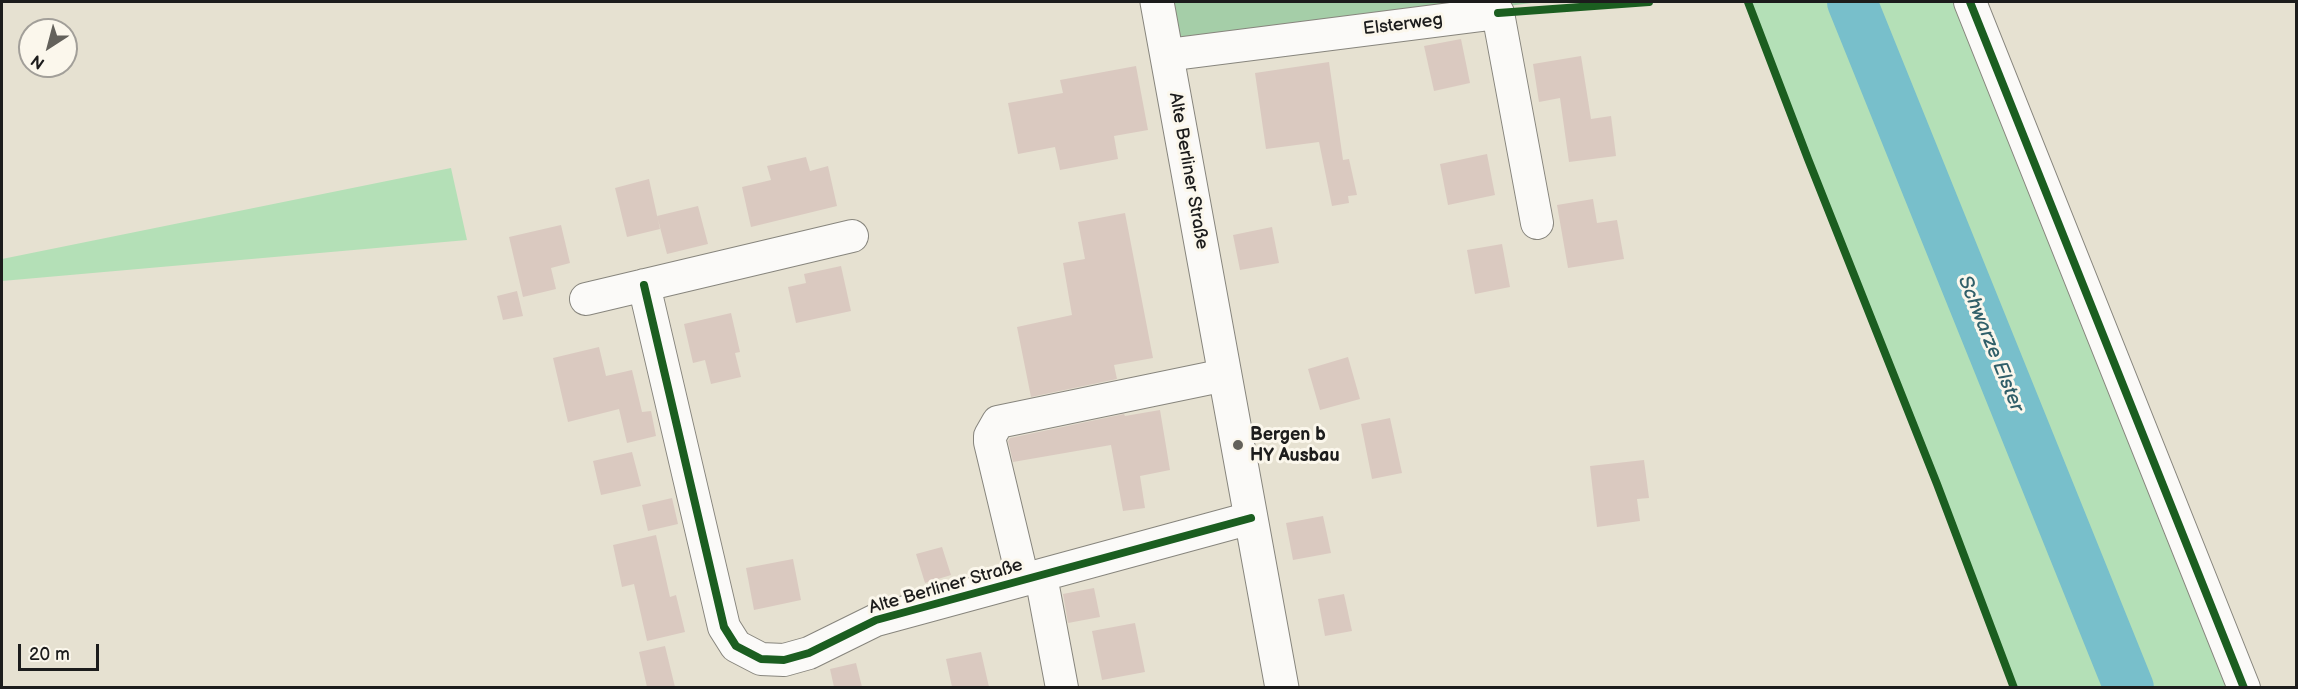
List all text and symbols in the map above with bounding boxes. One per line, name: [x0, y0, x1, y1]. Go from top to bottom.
street label: Elsterweg: [1362, 9, 1444, 41]
north arrow: [18, 18, 78, 78]
text: N: [28, 50, 49, 73]
street label: Alte Berliner Straße: [1164, 91, 1212, 251]
water label: Schwarze Elster: [1952, 272, 2028, 416]
place label: Bergen b HY Ausbau: [1250, 424, 1340, 466]
marker: Bergen b HY Ausbau: [1231, 438, 1245, 452]
street label: Alte Berliner Straße: [867, 555, 1025, 619]
scale bar: [21, 632, 102, 670]
text: 20 m: [29, 644, 70, 665]

